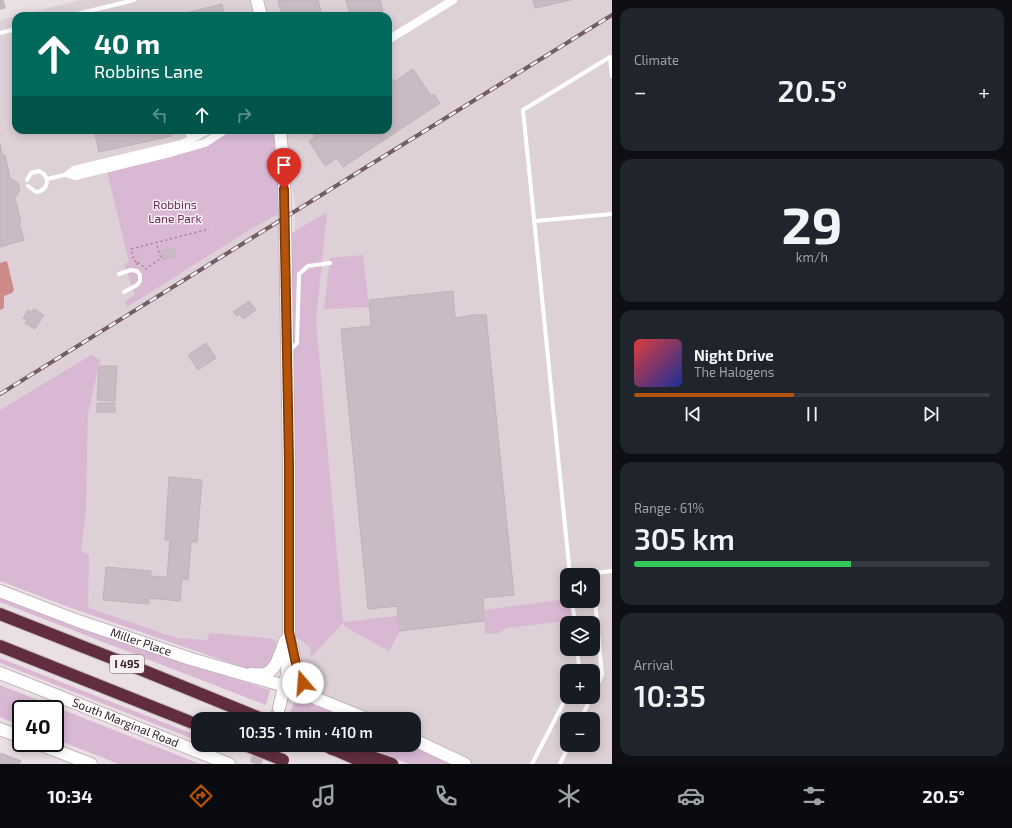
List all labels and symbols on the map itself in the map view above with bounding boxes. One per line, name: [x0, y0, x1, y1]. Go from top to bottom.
pin: [267, 148, 301, 189]
park label: Robbins Lane Park: [148, 197, 202, 225]
street label: Miller Place: [109, 624, 174, 658]
road number: I 495: [110, 655, 144, 673]
position arrow: [282, 662, 324, 704]
street label: South Marginal Road: [71, 694, 181, 749]
speed limit sign: 40: [12, 700, 64, 752]

